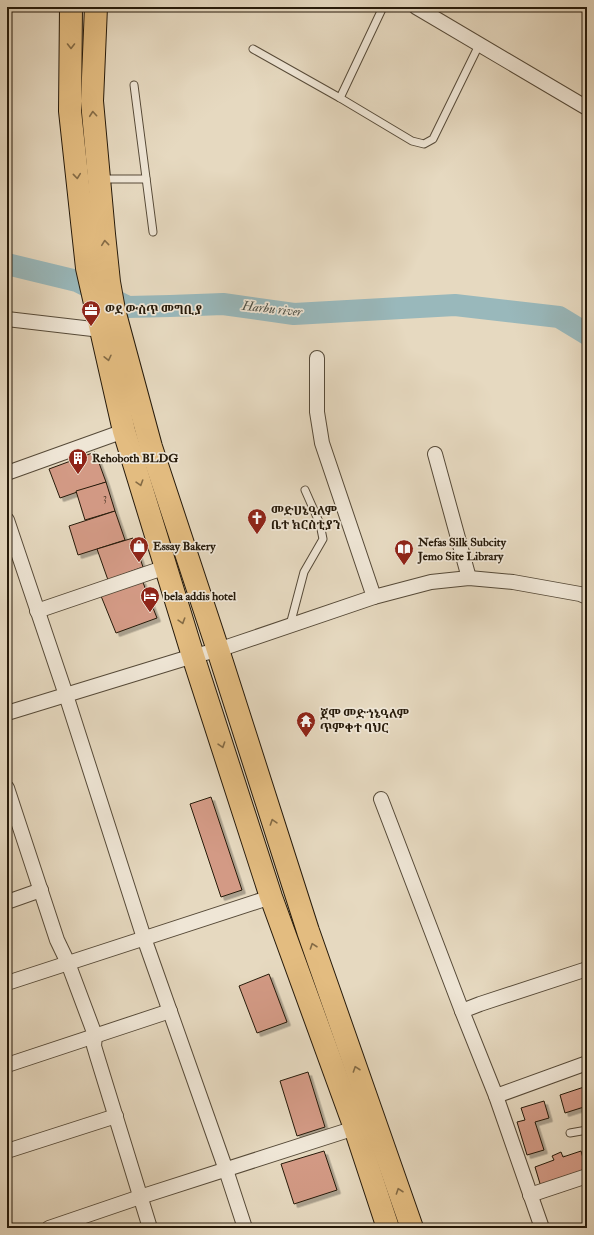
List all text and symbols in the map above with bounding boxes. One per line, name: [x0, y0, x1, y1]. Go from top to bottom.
one-way arrow: [67, 43, 75, 49]
one-way arrow: [89, 111, 98, 117]
one-way arrow: [72, 173, 81, 179]
one-way arrow: [101, 240, 110, 247]
water label: Harbu river: [240, 298, 304, 320]
office icon: ወደ ውስጥ መግቢያ: [80, 299, 102, 327]
place label: ወደ ውስጥ መግቢያ: [105, 303, 202, 318]
one-way arrow: [103, 354, 111, 361]
building icon: Rehoboth BLDG: [67, 447, 89, 475]
place label: Rehoboth BLDG: [92, 451, 178, 466]
one-way arrow: [135, 480, 144, 487]
house number: 3: [103, 492, 107, 504]
place label: መድሀኔዓለም ቤተ ክርስቲያን: [271, 504, 341, 533]
church icon: መድሀኔዓለም ቤተ ክርስቲያን: [246, 507, 268, 535]
shop icon: Essay Bakery: [128, 535, 150, 563]
place label: Nefas Silk Subcity Jemo Site Library: [417, 535, 507, 564]
library icon: Nefas Silk Subcity Jemo Site Library: [393, 538, 415, 566]
place label: Essay Bakery: [153, 539, 216, 554]
hotel icon: bela addis hotel: [139, 585, 161, 613]
place label: bela addis hotel: [163, 589, 237, 604]
one-way arrow: [177, 617, 186, 624]
place label: ጀሞ መድኀኔዓለም ጥምቀተ ባህር: [320, 707, 409, 736]
temple icon: ጀሞ መድኀኔዓለም ጥምቀተ ባህር: [295, 710, 317, 738]
one-way arrow: [217, 741, 225, 748]
one-way arrow: [269, 819, 278, 826]
one-way arrow: [309, 942, 318, 949]
one-way arrow: [352, 1065, 361, 1072]
one-way arrow: [395, 1188, 404, 1195]

